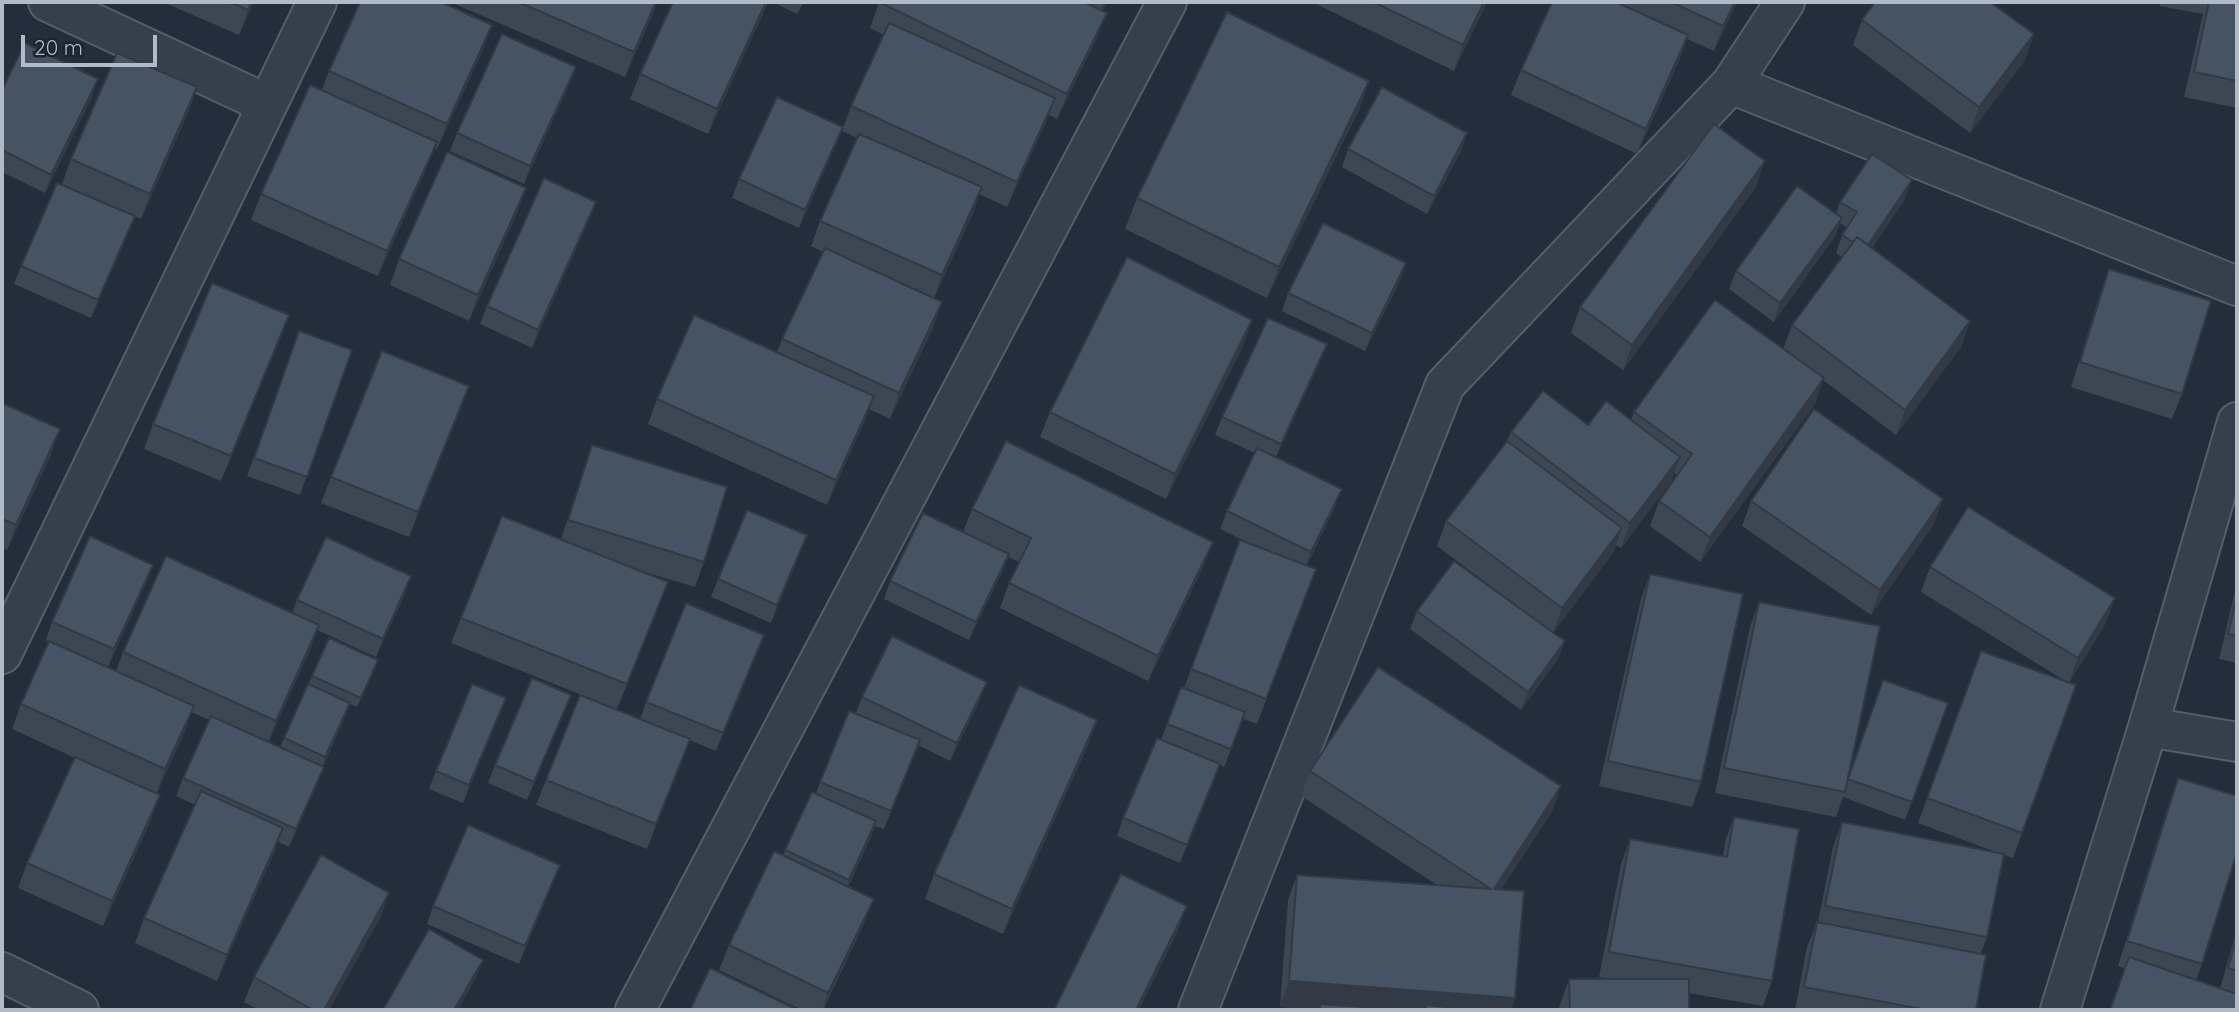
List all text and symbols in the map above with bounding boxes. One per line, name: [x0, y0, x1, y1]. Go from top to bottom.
scale bar: [24, 21, 161, 65]
text: 20 m: [34, 34, 83, 60]

